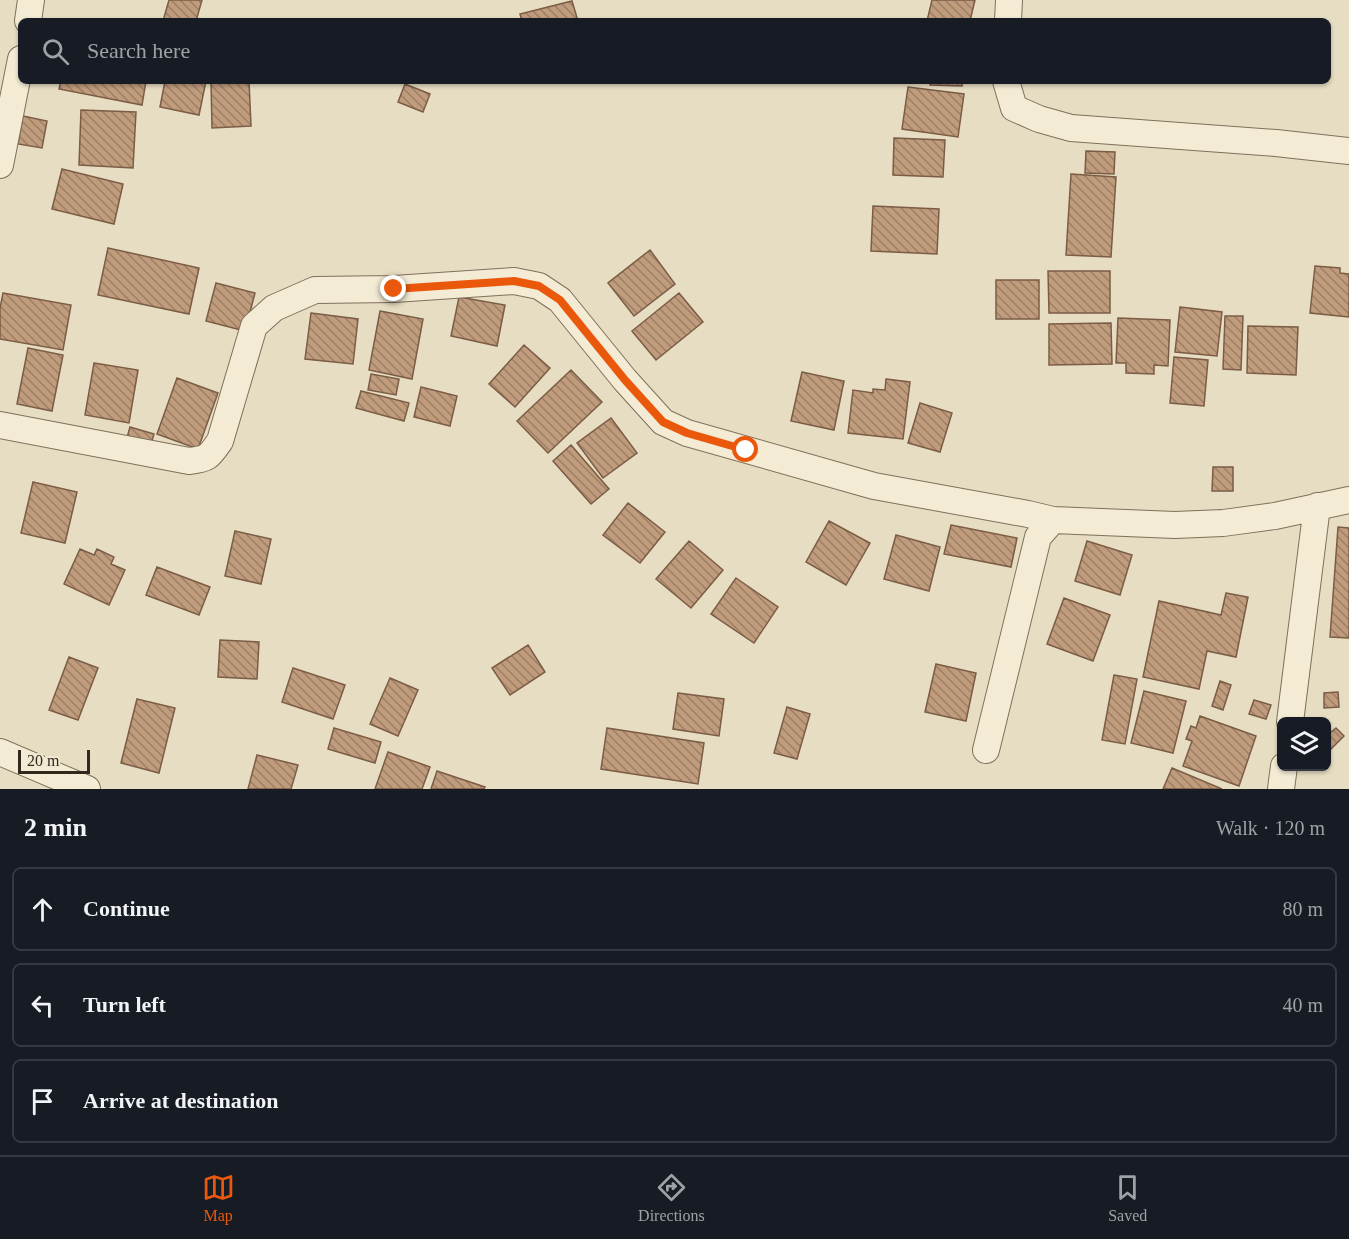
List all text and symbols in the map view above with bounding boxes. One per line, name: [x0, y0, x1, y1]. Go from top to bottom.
search box: [18, 18, 1331, 84]
icon: search: [39, 35, 72, 68]
text: Search here: [87, 38, 190, 63]
route end: [380, 275, 406, 301]
route start: [732, 436, 758, 462]
map controls: [1277, 717, 1331, 771]
button: layers: [1277, 717, 1331, 771]
scale bar: [18, 747, 90, 774]
text: 20 m: [27, 752, 59, 769]
text: 2 min: [24, 813, 87, 842]
text: Walk · 120 m: [1216, 817, 1325, 839]
icon: ahead: [26, 893, 59, 926]
text: Continue: [83, 896, 170, 921]
text: 80 m: [1282, 898, 1323, 920]
icon: left: [26, 989, 59, 1022]
text: Turn left: [83, 992, 166, 1017]
text: 40 m: [1282, 994, 1323, 1016]
icon: arrive: [26, 1085, 59, 1118]
text: Arrive at destination: [83, 1088, 279, 1113]
tab: Map: [202, 1171, 235, 1225]
tab: Directions: [638, 1171, 705, 1225]
tab: Saved: [1108, 1171, 1147, 1225]

